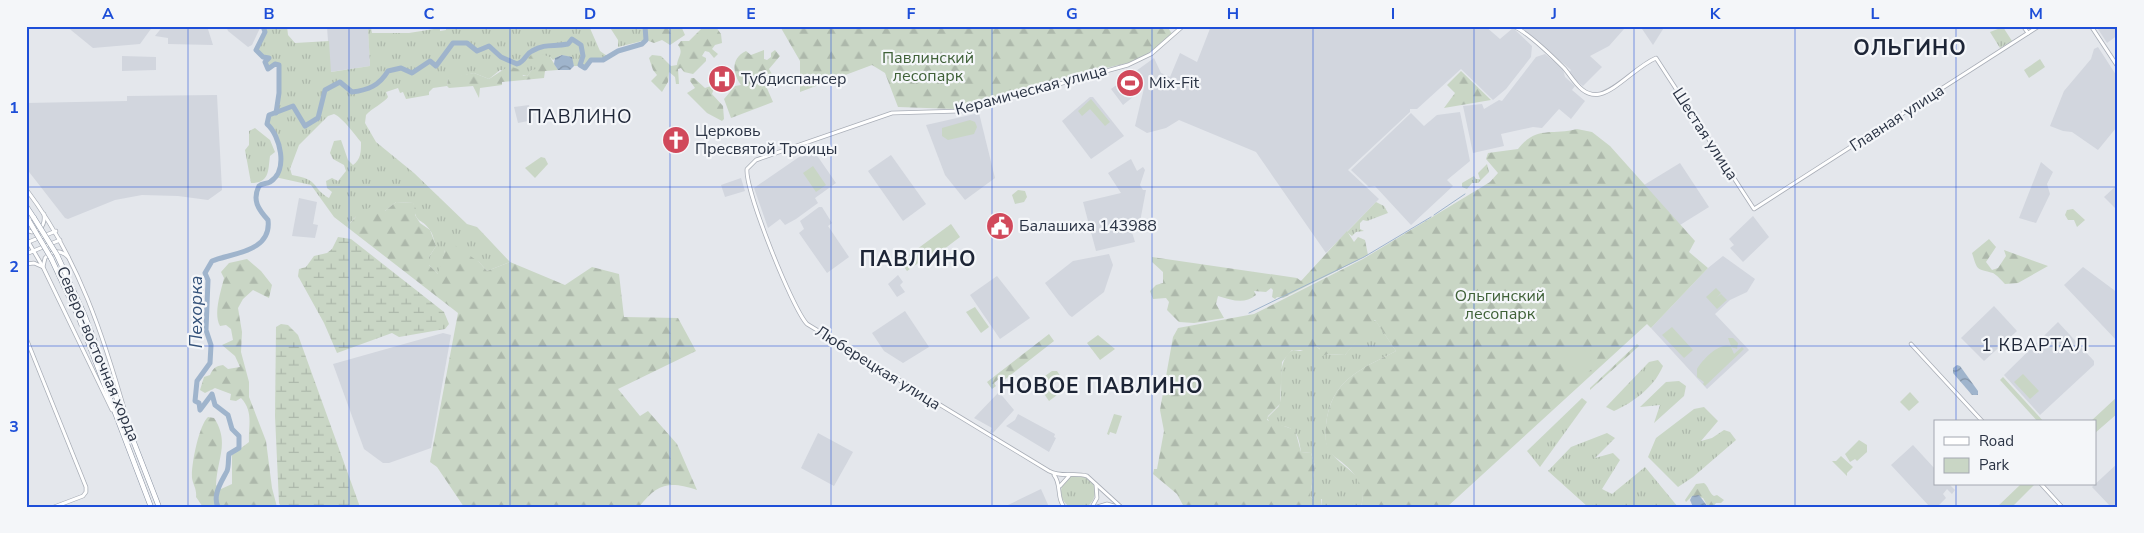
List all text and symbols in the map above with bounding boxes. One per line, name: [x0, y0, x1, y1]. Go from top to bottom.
text: A: [102, 3, 114, 25]
text: B: [263, 3, 275, 25]
text: C: [424, 3, 435, 25]
text: D: [584, 3, 596, 25]
text: E: [746, 3, 756, 25]
text: F: [907, 3, 916, 25]
text: G: [1066, 3, 1078, 25]
text: H: [1227, 3, 1239, 25]
text: I: [1391, 3, 1395, 25]
text: J: [1550, 3, 1557, 25]
text: K: [1710, 3, 1722, 25]
text: L: [1871, 3, 1880, 25]
text: M: [2029, 3, 2043, 25]
district label: ОЛЬГИНО: [1853, 34, 1967, 62]
park label: Павлинский лесопарк: [882, 47, 974, 87]
street label: Керамическая улица: [953, 59, 1109, 121]
hospital icon: Тубдиспансер: [707, 64, 737, 94]
place label: Тубдиспансер: [741, 68, 846, 90]
sports icon: Mix-Fit: [1115, 68, 1145, 98]
place label: Mix-Fit: [1149, 72, 1200, 94]
street label: Главная улица: [1846, 79, 1948, 157]
street label: Шестая улица: [1667, 83, 1743, 185]
text: 1: [9, 97, 19, 119]
district label: ПАВЛИНО: [527, 104, 633, 130]
place label: Церковь Пресвятой Троицы: [695, 120, 837, 160]
church icon: Церковь Пресвятой Троицы: [661, 125, 691, 155]
public building icon: Балашиха 143988: [985, 211, 1015, 241]
place label: Балашиха 143988: [1019, 215, 1157, 237]
district label: ПАВЛИНО: [859, 245, 977, 273]
text: 2: [9, 256, 19, 278]
street label: Северо-восточная хорда: [51, 263, 145, 445]
water label: Пехорка: [184, 276, 208, 348]
park label: Ольгинский лесопарк: [1455, 285, 1545, 325]
street label: Люберецкая улица: [811, 321, 945, 415]
district label: 1 КВАРТАЛ: [1981, 333, 2089, 357]
district label: НОВОЕ ПАВЛИНО: [998, 372, 1204, 400]
text: 3: [9, 416, 19, 438]
legend: [1934, 420, 2096, 486]
text: Road: [1979, 431, 2014, 451]
text: Park: [1979, 455, 2009, 475]

